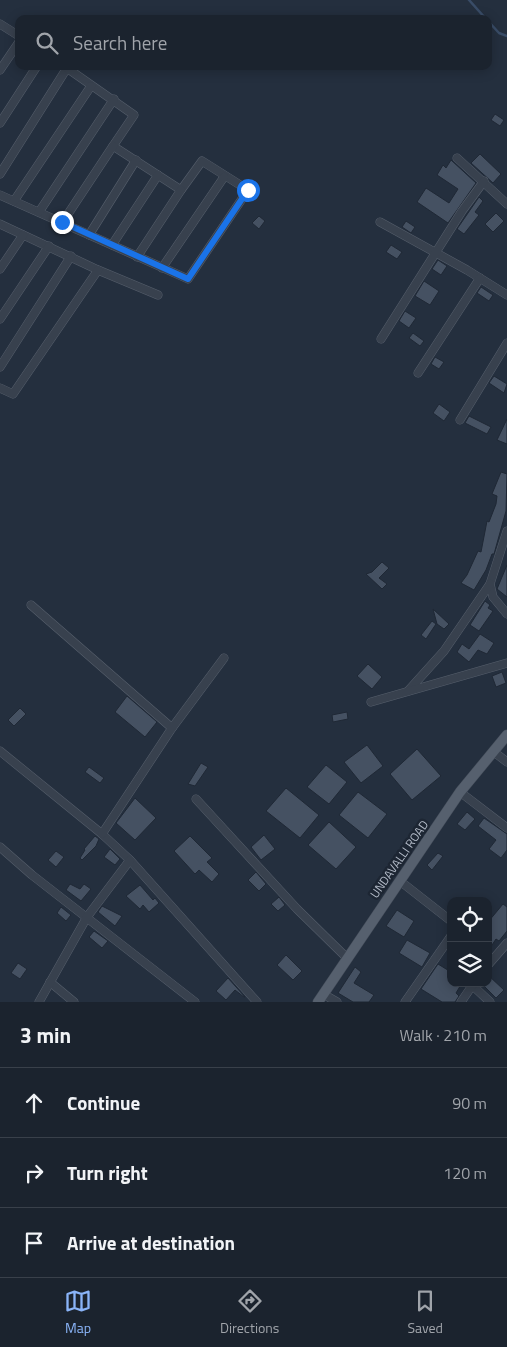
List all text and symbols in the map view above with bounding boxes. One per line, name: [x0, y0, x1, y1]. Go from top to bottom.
search box: [15, 15, 492, 70]
text: Search here: [73, 28, 167, 57]
icon: search: [33, 29, 61, 57]
route start: [237, 179, 260, 202]
route end: [51, 211, 74, 234]
street label: UNDAVALLI ROAD: [365, 816, 433, 902]
map controls: [447, 897, 492, 987]
button: locate: [447, 897, 492, 942]
button: layers: [447, 942, 492, 987]
text: 3 min: [20, 1019, 71, 1051]
text: Walk · 210 m: [399, 1023, 487, 1047]
text: Continue: [67, 1088, 140, 1117]
icon: ahead: [20, 1089, 48, 1117]
text: 90 m: [452, 1091, 487, 1115]
text: Turn right: [67, 1158, 148, 1187]
icon: right: [20, 1159, 48, 1187]
text: 120 m: [443, 1161, 487, 1185]
text: Arrive at destination: [67, 1228, 235, 1257]
icon: arrive: [20, 1229, 48, 1257]
tab: Map: [64, 1287, 92, 1338]
tab: Directions: [220, 1287, 279, 1338]
tab: Saved: [407, 1287, 443, 1338]

